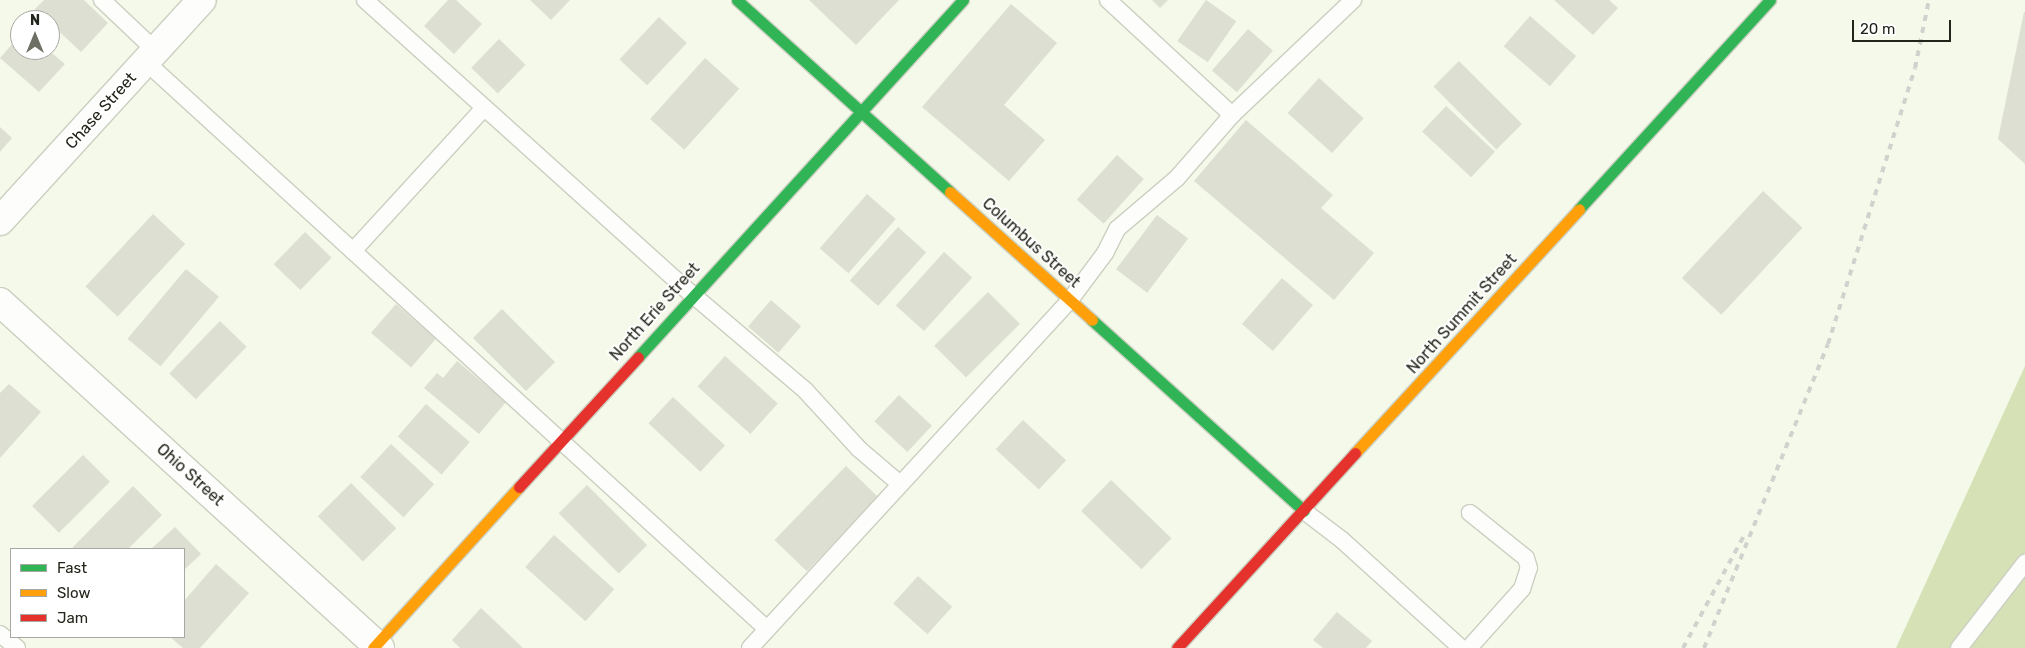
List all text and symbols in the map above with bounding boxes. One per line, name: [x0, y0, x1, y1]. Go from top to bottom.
north arrow: [10, 10, 60, 60]
scale bar: [1855, 10, 1954, 42]
text: N: [30, 12, 40, 29]
text: 20 m: [1860, 20, 1895, 38]
street label: Chase Street: [62, 69, 140, 153]
street label: Columbus Street: [978, 194, 1084, 292]
street label: North Summit Street: [1403, 250, 1521, 378]
street label: North Erie Street: [606, 259, 704, 365]
street label: Ohio Street: [152, 440, 228, 510]
legend: [10, 548, 185, 638]
text: Fast: [57, 559, 87, 577]
text: Slow: [57, 584, 90, 602]
text: Jam: [57, 609, 88, 627]

